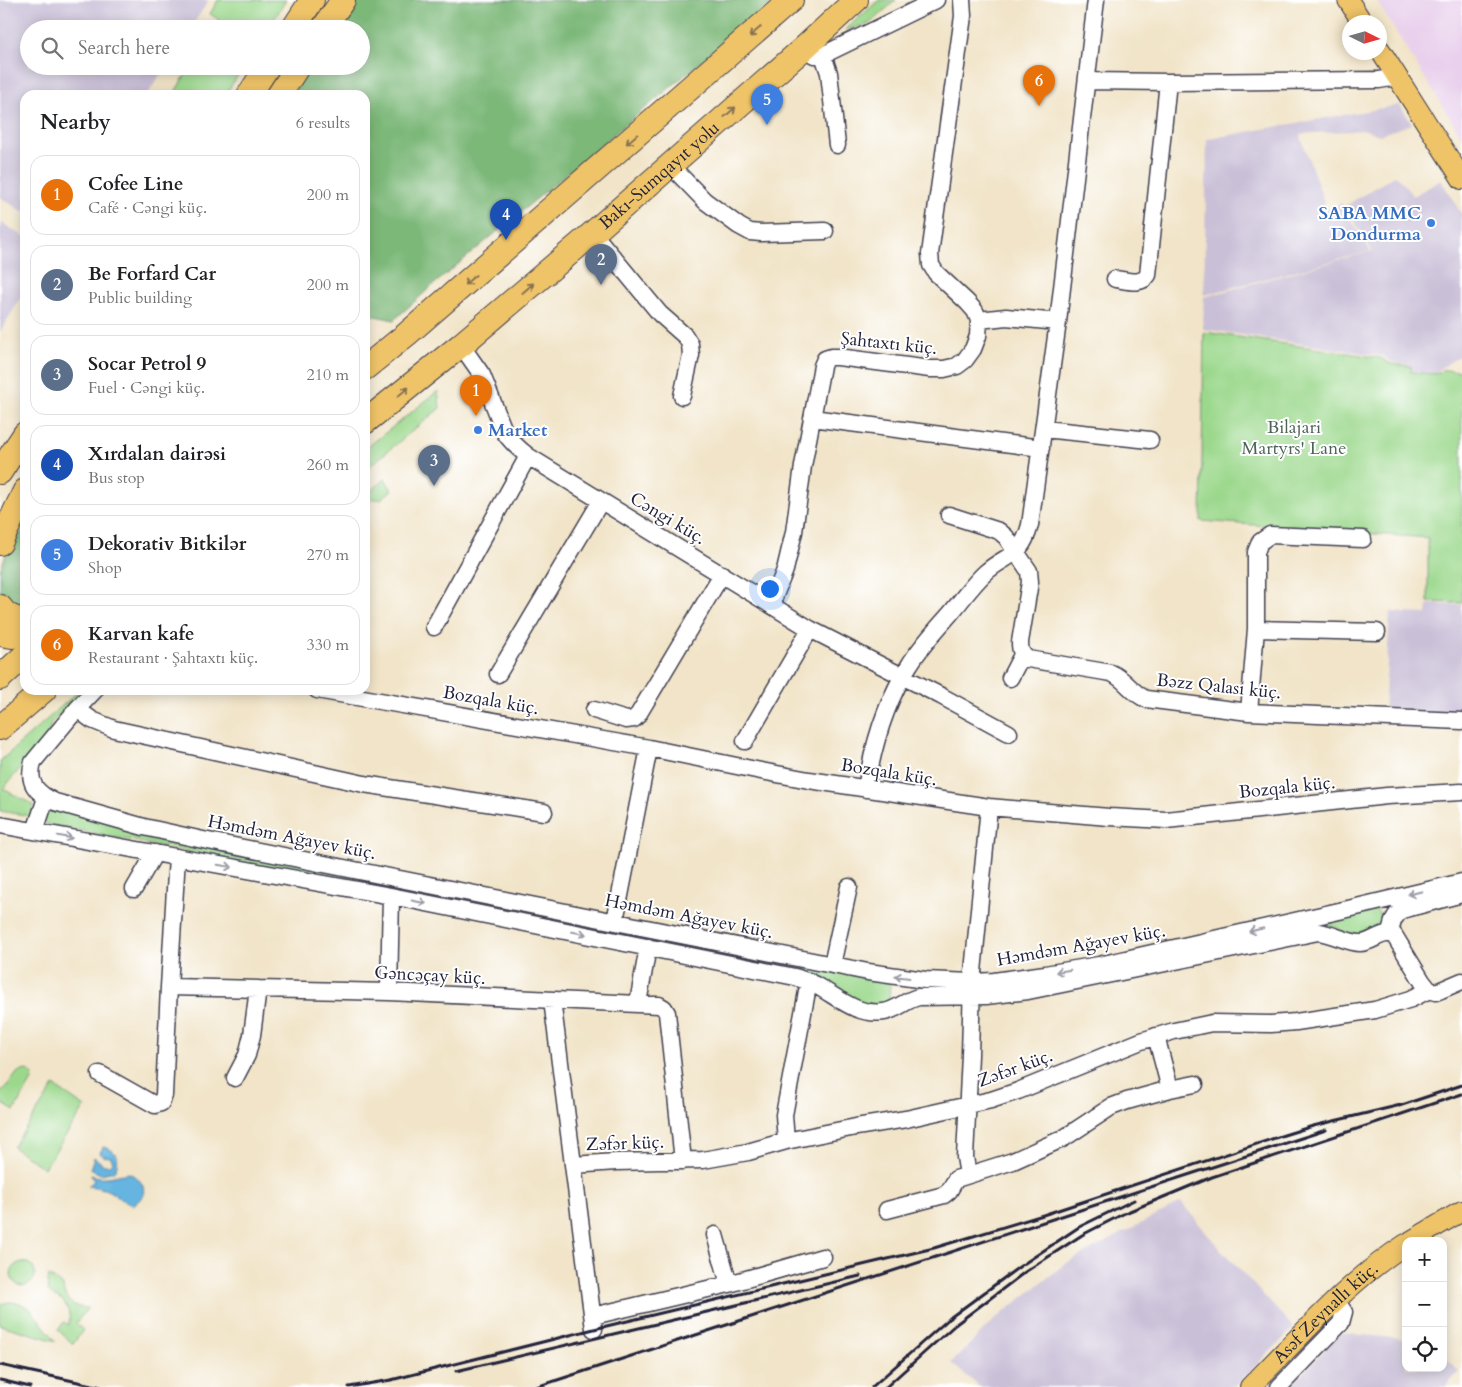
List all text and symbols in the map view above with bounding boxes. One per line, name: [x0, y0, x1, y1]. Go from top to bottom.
north arrow: [1342, 15, 1387, 60]
search box: [20, 20, 370, 75]
one-way arrow: [748, 26, 761, 38]
icon: search: [38, 34, 66, 62]
text: Search here: [78, 35, 170, 61]
pin: 6: [1023, 65, 1055, 106]
pin: 5: [751, 84, 783, 125]
one-way arrow: [723, 107, 736, 118]
text: Nearby: [40, 108, 111, 137]
text: 6 results: [296, 112, 350, 134]
street label: Bakı-Sumqayıt yolu: [594, 116, 725, 235]
one-way arrow: [626, 133, 639, 144]
text: Cofee Line: [88, 171, 183, 197]
text: 1: [53, 184, 61, 206]
text: 200 m: [307, 184, 349, 206]
text: Café · Cəngi küç.: [88, 197, 207, 219]
pin: 4: [490, 199, 522, 240]
place label: SABA MMC Dondurma: [1318, 201, 1421, 247]
marker: SABA MMC Dondurma: [1425, 217, 1437, 229]
pin: 2: [585, 244, 617, 285]
text: Be Forfard Car: [88, 261, 216, 287]
text: 2: [53, 274, 61, 296]
text: 200 m: [307, 274, 349, 296]
one-way arrow: [463, 274, 476, 285]
one-way arrow: [522, 282, 535, 294]
text: Public building: [88, 287, 192, 309]
street label: Şahtaxtı küç.: [839, 326, 938, 361]
text: Socar Petrol 9: [88, 351, 206, 377]
text: 3: [53, 364, 61, 386]
text: 210 m: [307, 364, 349, 386]
pin: 1: [460, 375, 492, 416]
text: Fuel · Cəngi küç.: [88, 377, 205, 399]
one-way arrow: [396, 386, 409, 397]
park label: Bilajari Martyrs' Lane: [1241, 415, 1347, 461]
place label: Market: [488, 418, 548, 443]
marker: Market: [472, 424, 484, 436]
text: Xırdalan dairəsi: [88, 441, 226, 467]
pin: 3: [418, 445, 450, 486]
text: 4: [53, 454, 61, 476]
text: 260 m: [307, 454, 349, 476]
text: Bus stop: [88, 467, 145, 489]
street label: Cəngi küç.: [625, 486, 710, 551]
text: Dekorativ Bitkilər: [88, 531, 246, 557]
text: 5: [53, 544, 61, 566]
text: 270 m: [307, 544, 349, 566]
text: Shop: [88, 557, 122, 579]
your location: [757, 576, 783, 602]
text: Karvan kafe: [88, 621, 194, 647]
text: 6: [53, 634, 61, 656]
text: 330 m: [307, 634, 349, 656]
text: Restaurant · Şahtaxtı küç.: [88, 647, 258, 669]
street label: Bəzz Qalası küç.: [1155, 668, 1283, 705]
street label: Bozqala küç.: [441, 680, 541, 721]
street label: Bozqala küç.: [839, 753, 939, 792]
street label: Bozqala küç.: [1238, 770, 1337, 805]
street label: Həmdəm Ağayev küç.: [206, 809, 378, 866]
one-way arrow: [57, 832, 73, 842]
one-way arrow: [217, 861, 233, 871]
street label: Həmdəm Ağayev küç.: [603, 888, 775, 945]
one-way arrow: [1407, 889, 1423, 898]
one-way arrow: [411, 898, 427, 907]
street label: Həmdəm Ağayev küç.: [995, 918, 1167, 973]
one-way arrow: [1249, 926, 1265, 935]
one-way arrow: [570, 929, 586, 939]
street label: Gəncəçay küç.: [374, 960, 486, 991]
one-way arrow: [1056, 967, 1072, 977]
one-way arrow: [894, 972, 910, 982]
street label: Zəfər küç.: [974, 1043, 1056, 1094]
street label: Zəfər küç.: [585, 1130, 665, 1157]
map controls: [1402, 1237, 1447, 1372]
button: +: [1402, 1237, 1447, 1282]
street label: Asəf Zeynallı küç.: [1267, 1256, 1384, 1369]
button: −: [1402, 1282, 1447, 1327]
button: locate: [1402, 1327, 1447, 1372]

